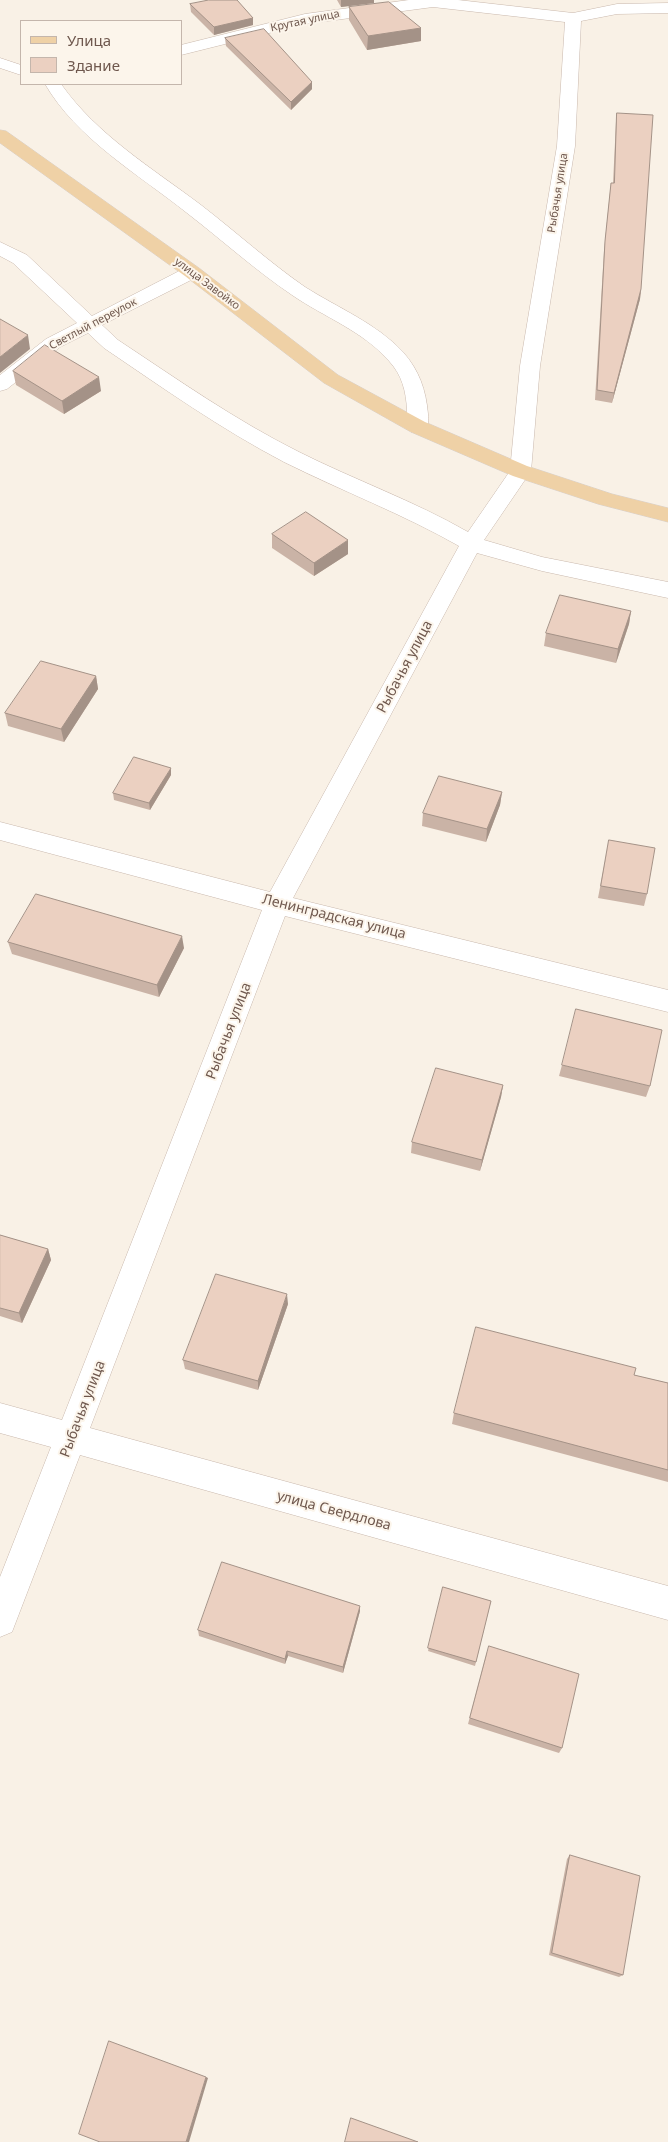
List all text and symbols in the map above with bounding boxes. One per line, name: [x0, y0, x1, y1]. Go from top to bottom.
street label: Крутая улица: [269, 7, 341, 35]
legend: [20, 20, 182, 85]
text: Улица: [67, 30, 111, 50]
text: Здание: [67, 55, 120, 75]
street label: Рыбачья улица: [545, 152, 571, 234]
street label: улица Завойко: [172, 255, 242, 313]
street label: Светлый переулок: [47, 295, 139, 353]
street label: Рыбачья улица: [374, 618, 436, 716]
street label: Ленинградская улица: [260, 891, 408, 943]
street label: Рыбачья улица: [203, 980, 255, 1082]
street label: Рыбачья улица: [57, 1358, 109, 1460]
street label: улица Свердлова: [275, 1488, 393, 1534]

